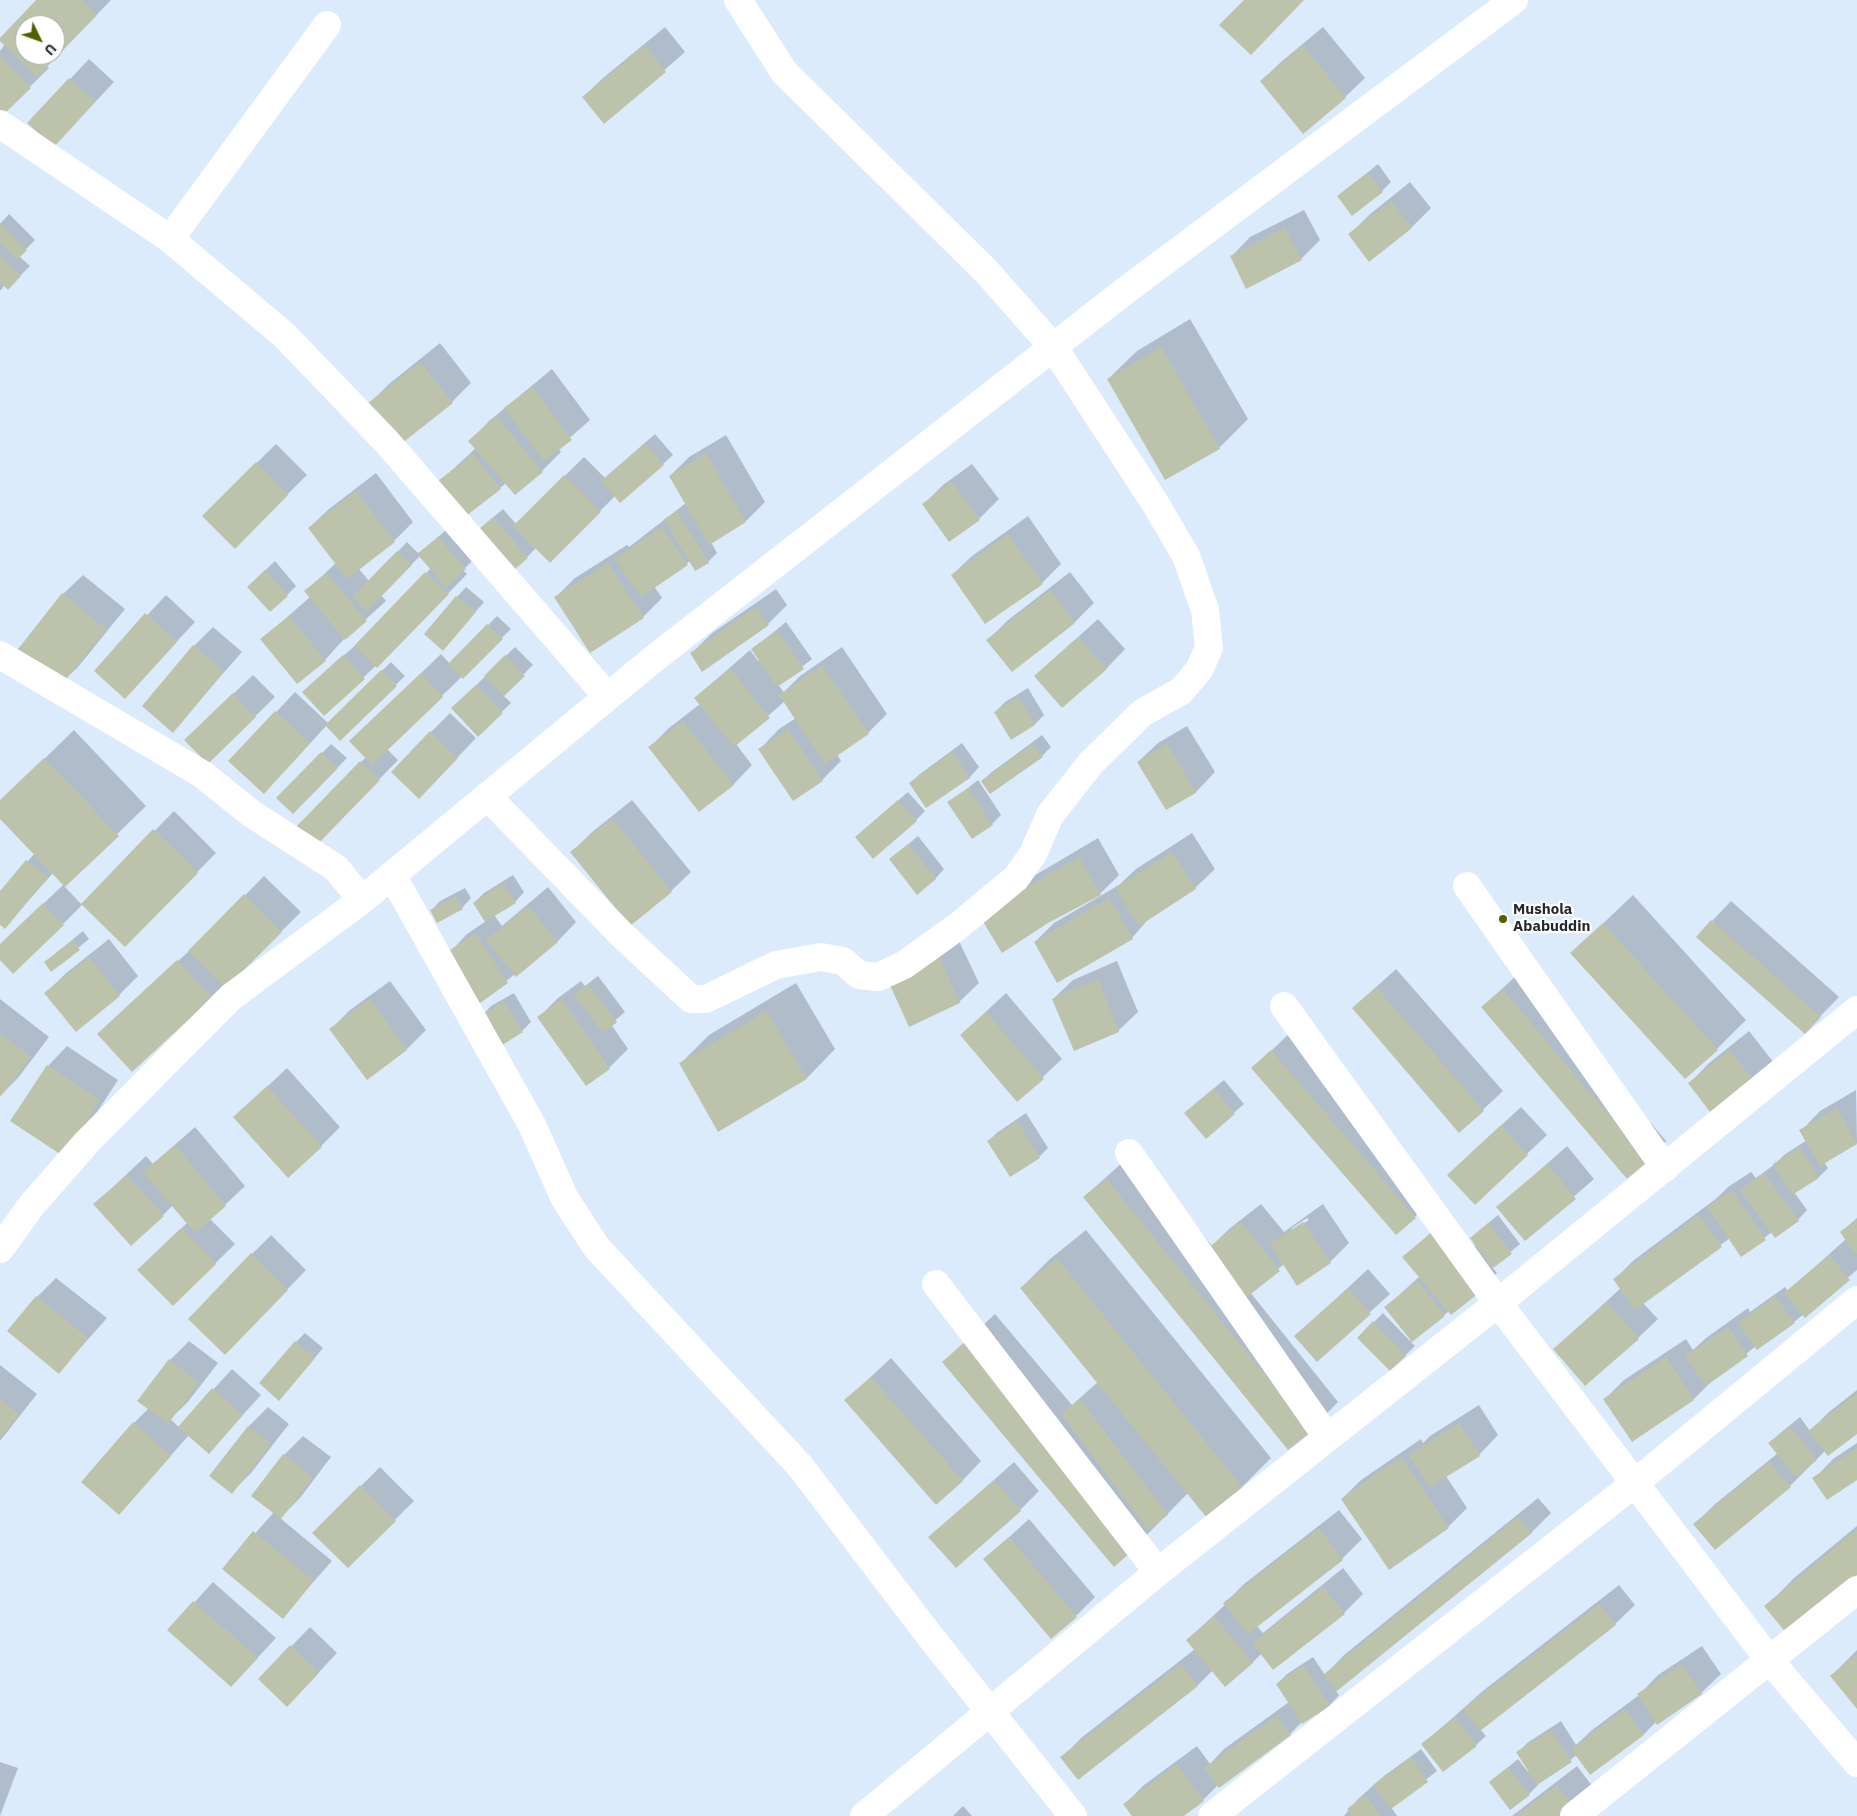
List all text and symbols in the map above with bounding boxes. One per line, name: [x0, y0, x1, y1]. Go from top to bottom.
north arrow: [15, 15, 65, 65]
text: U: [40, 40, 60, 59]
place label: Mushola Ababuddin: [1513, 901, 1590, 936]
marker: Mushola Ababuddin: [1497, 913, 1509, 925]

